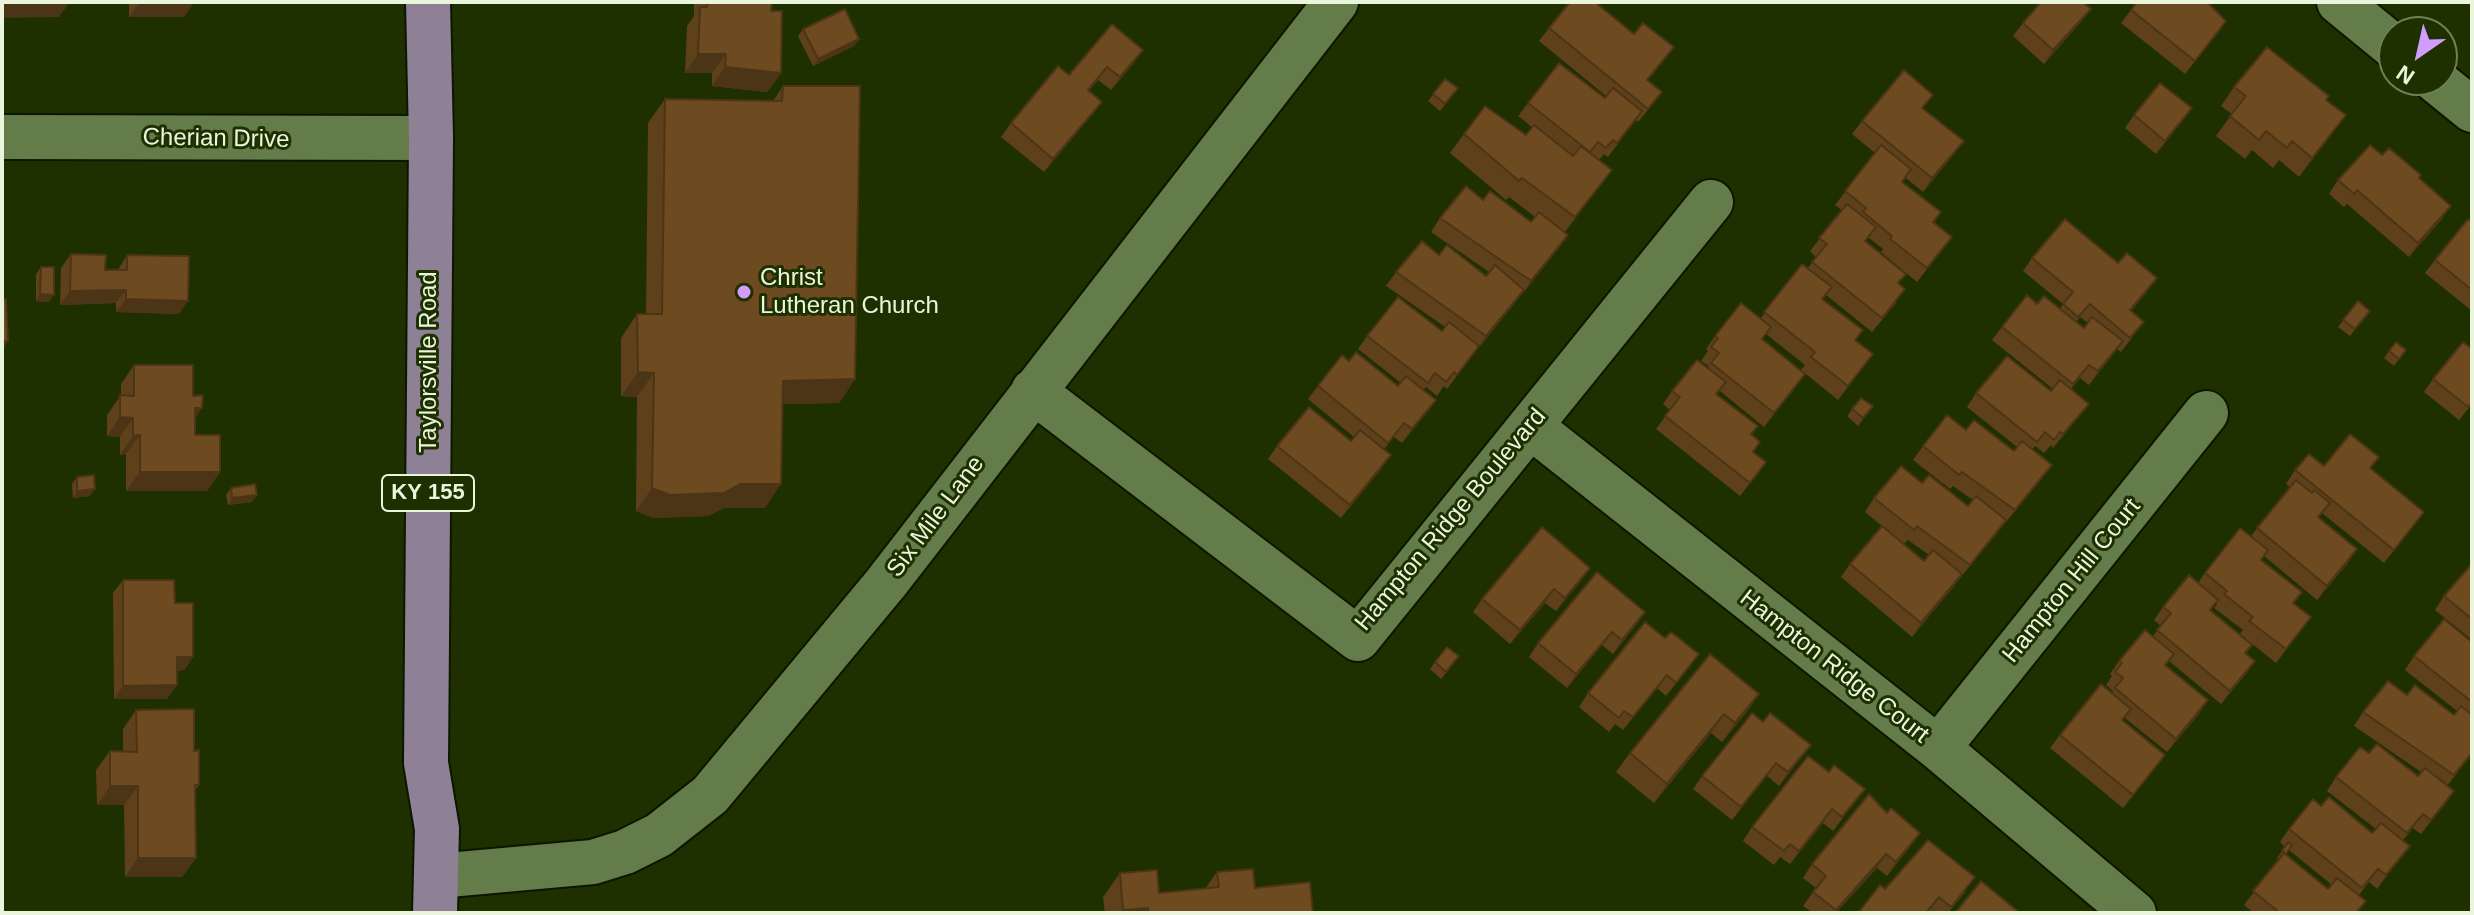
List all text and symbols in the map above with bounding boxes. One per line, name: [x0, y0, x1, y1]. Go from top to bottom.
north arrow: [2378, 16, 2458, 96]
text: N: [2392, 60, 2419, 89]
street label: Cherian Drive: [142, 123, 290, 155]
place label: Christ Lutheran Church: [760, 264, 939, 320]
street label: Taylorsville Road: [415, 271, 443, 453]
marker: Christ Lutheran Church: [735, 283, 753, 301]
street label: Hampton Ridge Boulevard: [1349, 403, 1553, 637]
street label: Six Mile Lane: [881, 451, 991, 583]
road number: KY 155: [382, 475, 474, 511]
street label: Hampton Hill Court: [1997, 493, 2147, 669]
street label: Hampton Ridge Court: [1734, 584, 1934, 750]

